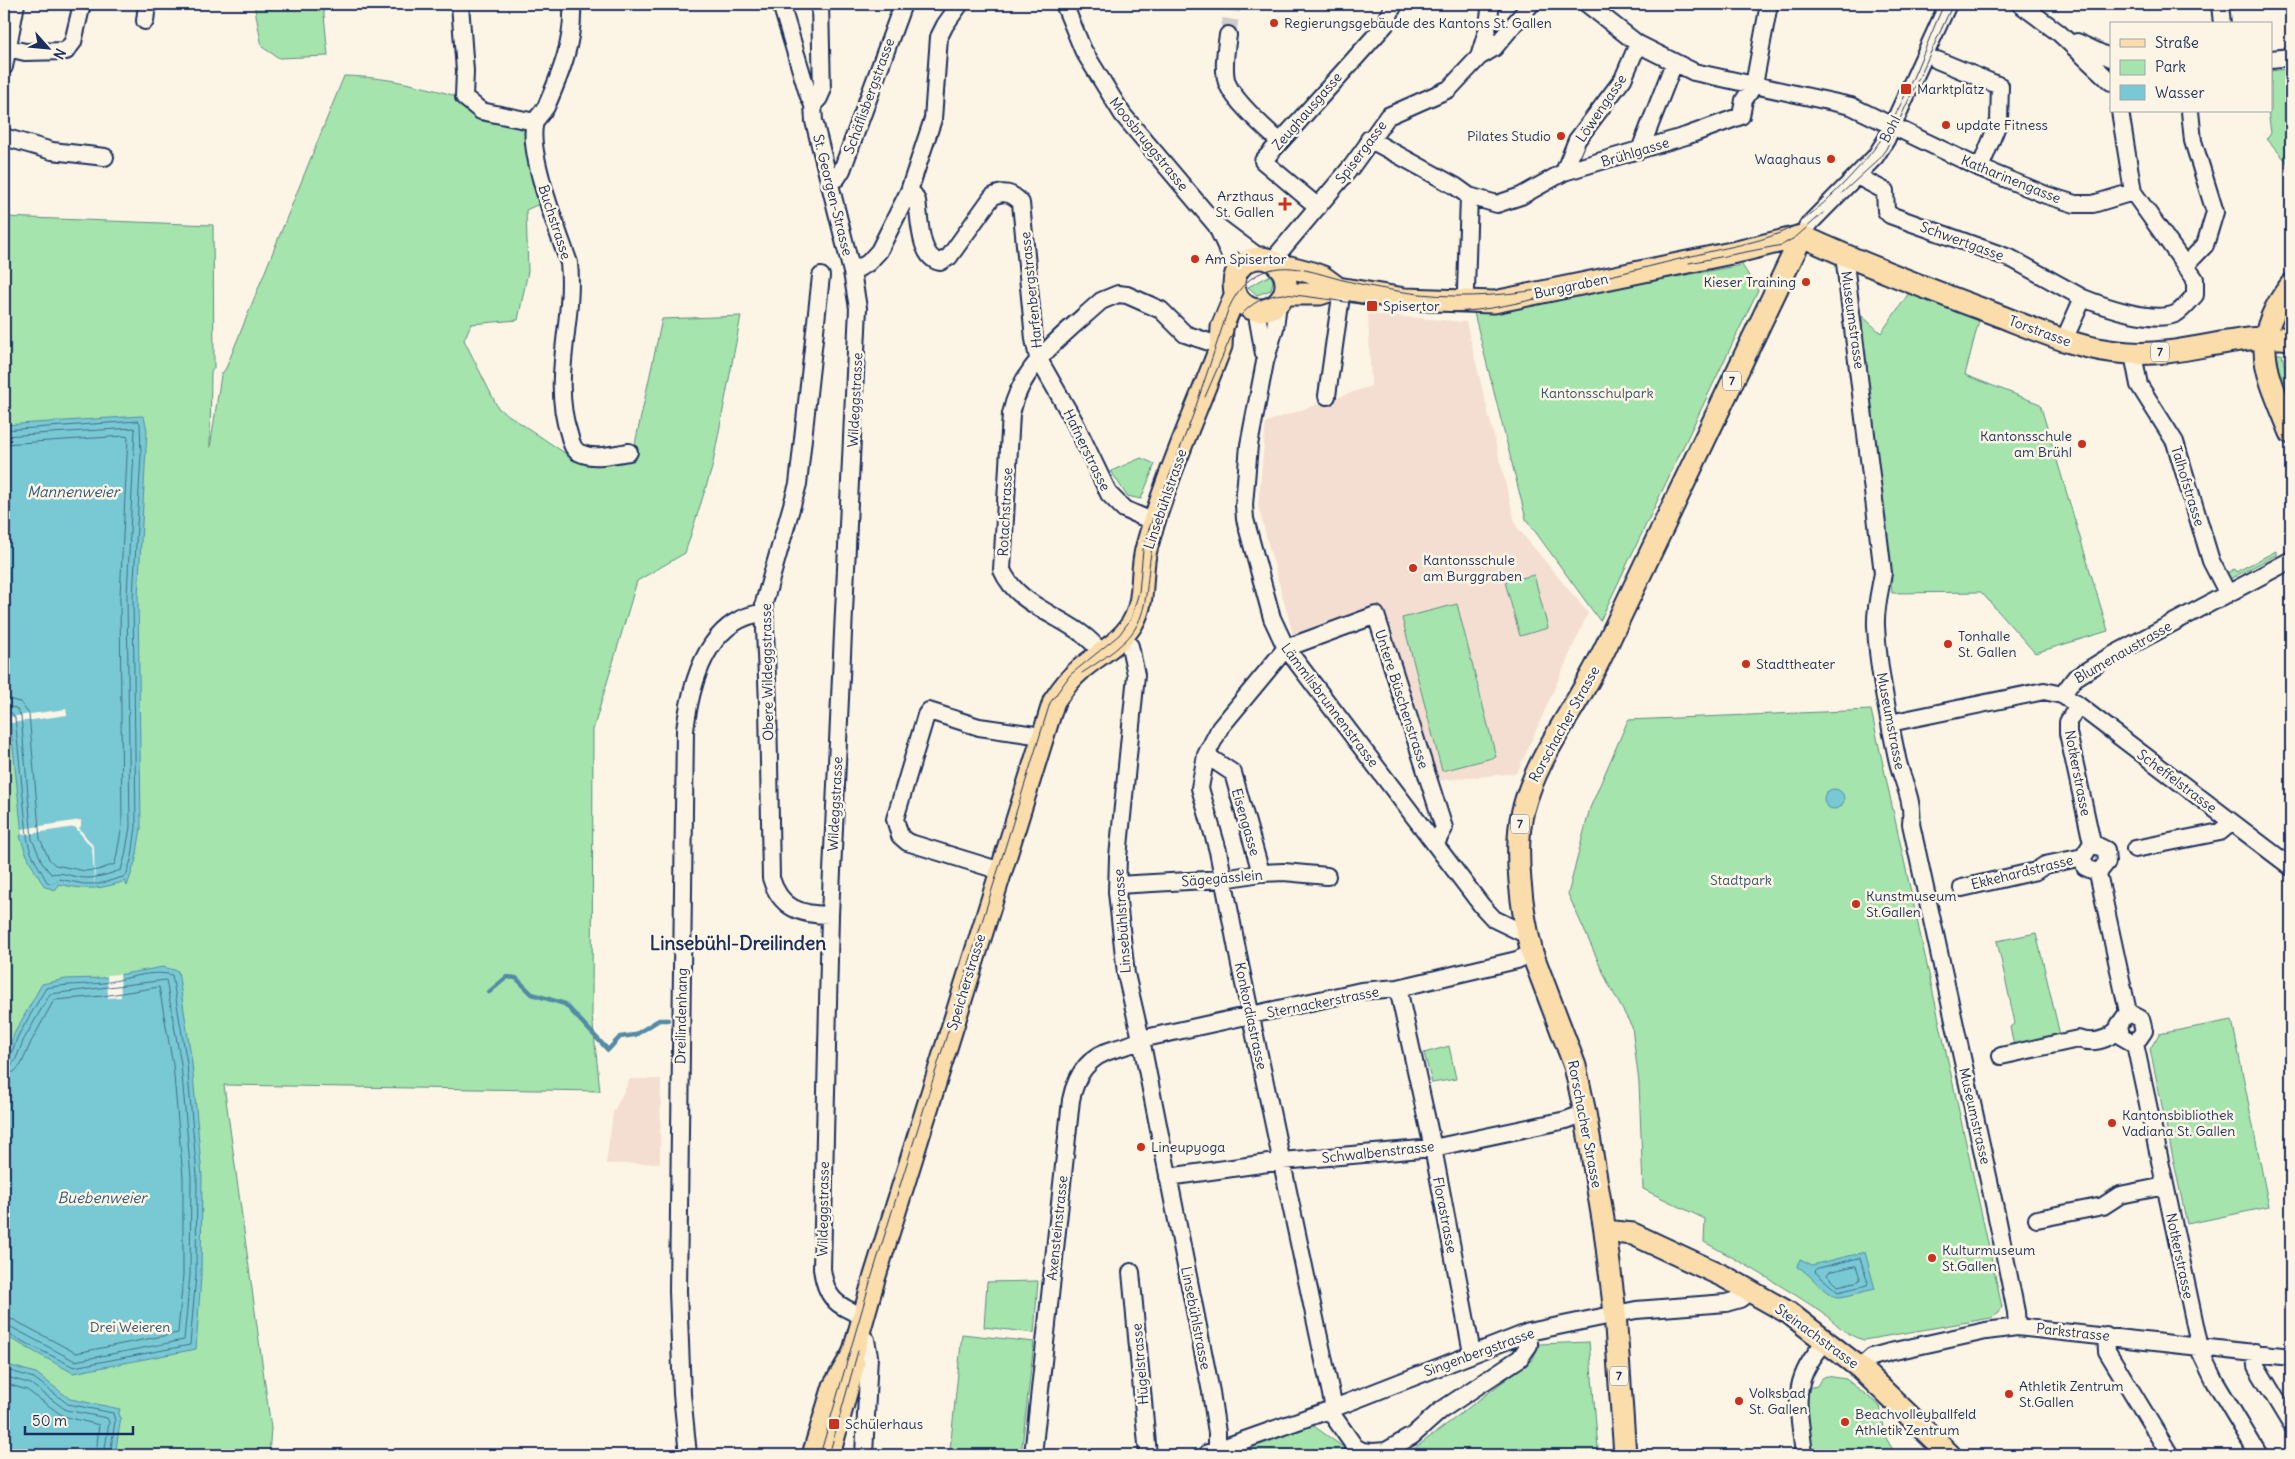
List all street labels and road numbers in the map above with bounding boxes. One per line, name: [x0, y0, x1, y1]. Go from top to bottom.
street label: Schäflisbergstrasse: [840, 36, 898, 156]
street label: Zeughausgasse: [1268, 68, 1346, 154]
street label: Löwengasse: [1572, 71, 1630, 145]
street label: Moosbruggstrasse: [1106, 93, 1192, 195]
street label: Bohl: [1876, 112, 1904, 146]
street label: Spisergasse: [1331, 117, 1391, 187]
street label: St. Georgen-Strasse: [809, 132, 857, 258]
street label: Brühlgasse: [1599, 133, 1671, 171]
street label: Katharinengasse: [1958, 151, 2064, 207]
street label: Buchstrasse: [534, 182, 576, 262]
street label: Schwertgasse: [1918, 217, 2006, 265]
street label: Harfenbergstrasse: [1016, 231, 1046, 349]
street label: Burggraben: [1532, 269, 1610, 303]
street label: Museumstrasse: [1837, 270, 1869, 370]
street label: Torstrasse: [2006, 311, 2074, 351]
road number: 7: [2151, 342, 2169, 362]
street label: Wildeggstrasse: [844, 352, 866, 448]
road number: 7: [1723, 372, 1741, 391]
street label: Hafnerstrasse: [1059, 406, 1115, 494]
street label: Talhofstrasse: [2167, 444, 2209, 528]
street label: Linsebühlstrasse: [1139, 447, 1191, 551]
street label: Rotachstrasse: [994, 467, 1016, 557]
street label: Obere Wildeggstrasse: [757, 603, 777, 741]
street label: Blumenaustrasse: [2071, 617, 2175, 687]
street label: Untere Büschenstrasse: [1371, 627, 1433, 771]
street label: Lämmlisbrunnenstrasse: [1277, 639, 1383, 771]
street label: Rorschacher Strasse: [1525, 663, 1603, 785]
street label: Museumstrasse: [1873, 671, 1909, 771]
street label: Notkerstrasse: [2061, 728, 2095, 818]
street label: Scheffelstrasse: [2134, 745, 2220, 817]
street label: Wildeggstrasse: [824, 756, 846, 852]
street label: Eisengasse: [1228, 786, 1264, 858]
road number: 7: [1511, 814, 1529, 834]
street label: Ekkehardstrasse: [1969, 851, 2075, 893]
street label: Sägegässlein: [1181, 865, 1263, 891]
street label: Linsebühlstrasse: [1109, 868, 1135, 974]
street label: Speicherstrasse: [943, 932, 989, 1032]
street label: Konkordiastrasse: [1231, 961, 1271, 1071]
street label: Dreilindenhang: [671, 968, 691, 1064]
street label: Sternackerstrasse: [1265, 982, 1381, 1022]
street label: Rorschacher Strasse: [1564, 1059, 1606, 1189]
street label: Museumstrasse: [1955, 1066, 1995, 1166]
street label: Schwalbenstrasse: [1321, 1137, 1435, 1167]
street label: Wildeggstrasse: [813, 1161, 833, 1257]
street label: Axensteinstrasse: [1043, 1174, 1071, 1282]
street label: Florastrasse: [1429, 1175, 1461, 1255]
street label: Notkerstrasse: [2162, 1211, 2198, 1301]
street label: Linsebühlstrasse: [1177, 1265, 1215, 1371]
street label: Steinachstrasse: [1772, 1300, 1862, 1372]
street label: Parkstrasse: [2035, 1319, 2111, 1345]
street label: Hügelstrasse: [1127, 1323, 1153, 1405]
street label: Singenbergstrasse: [1421, 1324, 1537, 1380]
road number: 7: [1610, 1366, 1628, 1385]

